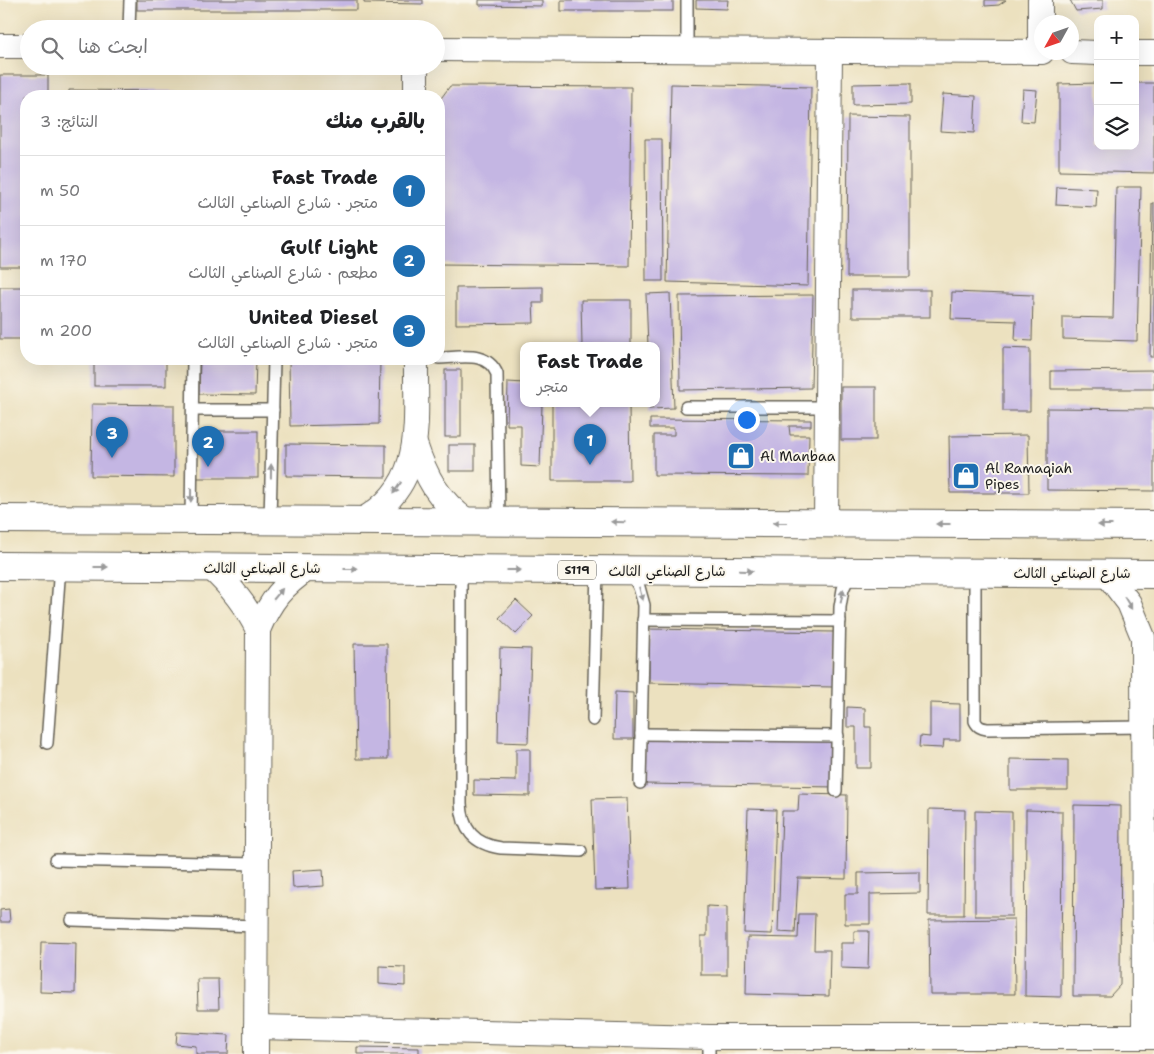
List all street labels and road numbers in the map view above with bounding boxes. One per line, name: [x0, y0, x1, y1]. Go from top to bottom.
street label: شارع الصناعي الثالث: [203, 559, 321, 581]
road number: S119: [558, 560, 596, 580]
street label: شارع الصناعي الثالث: [608, 562, 726, 584]
street label: شارع الصناعي الثالث: [1013, 564, 1131, 586]

